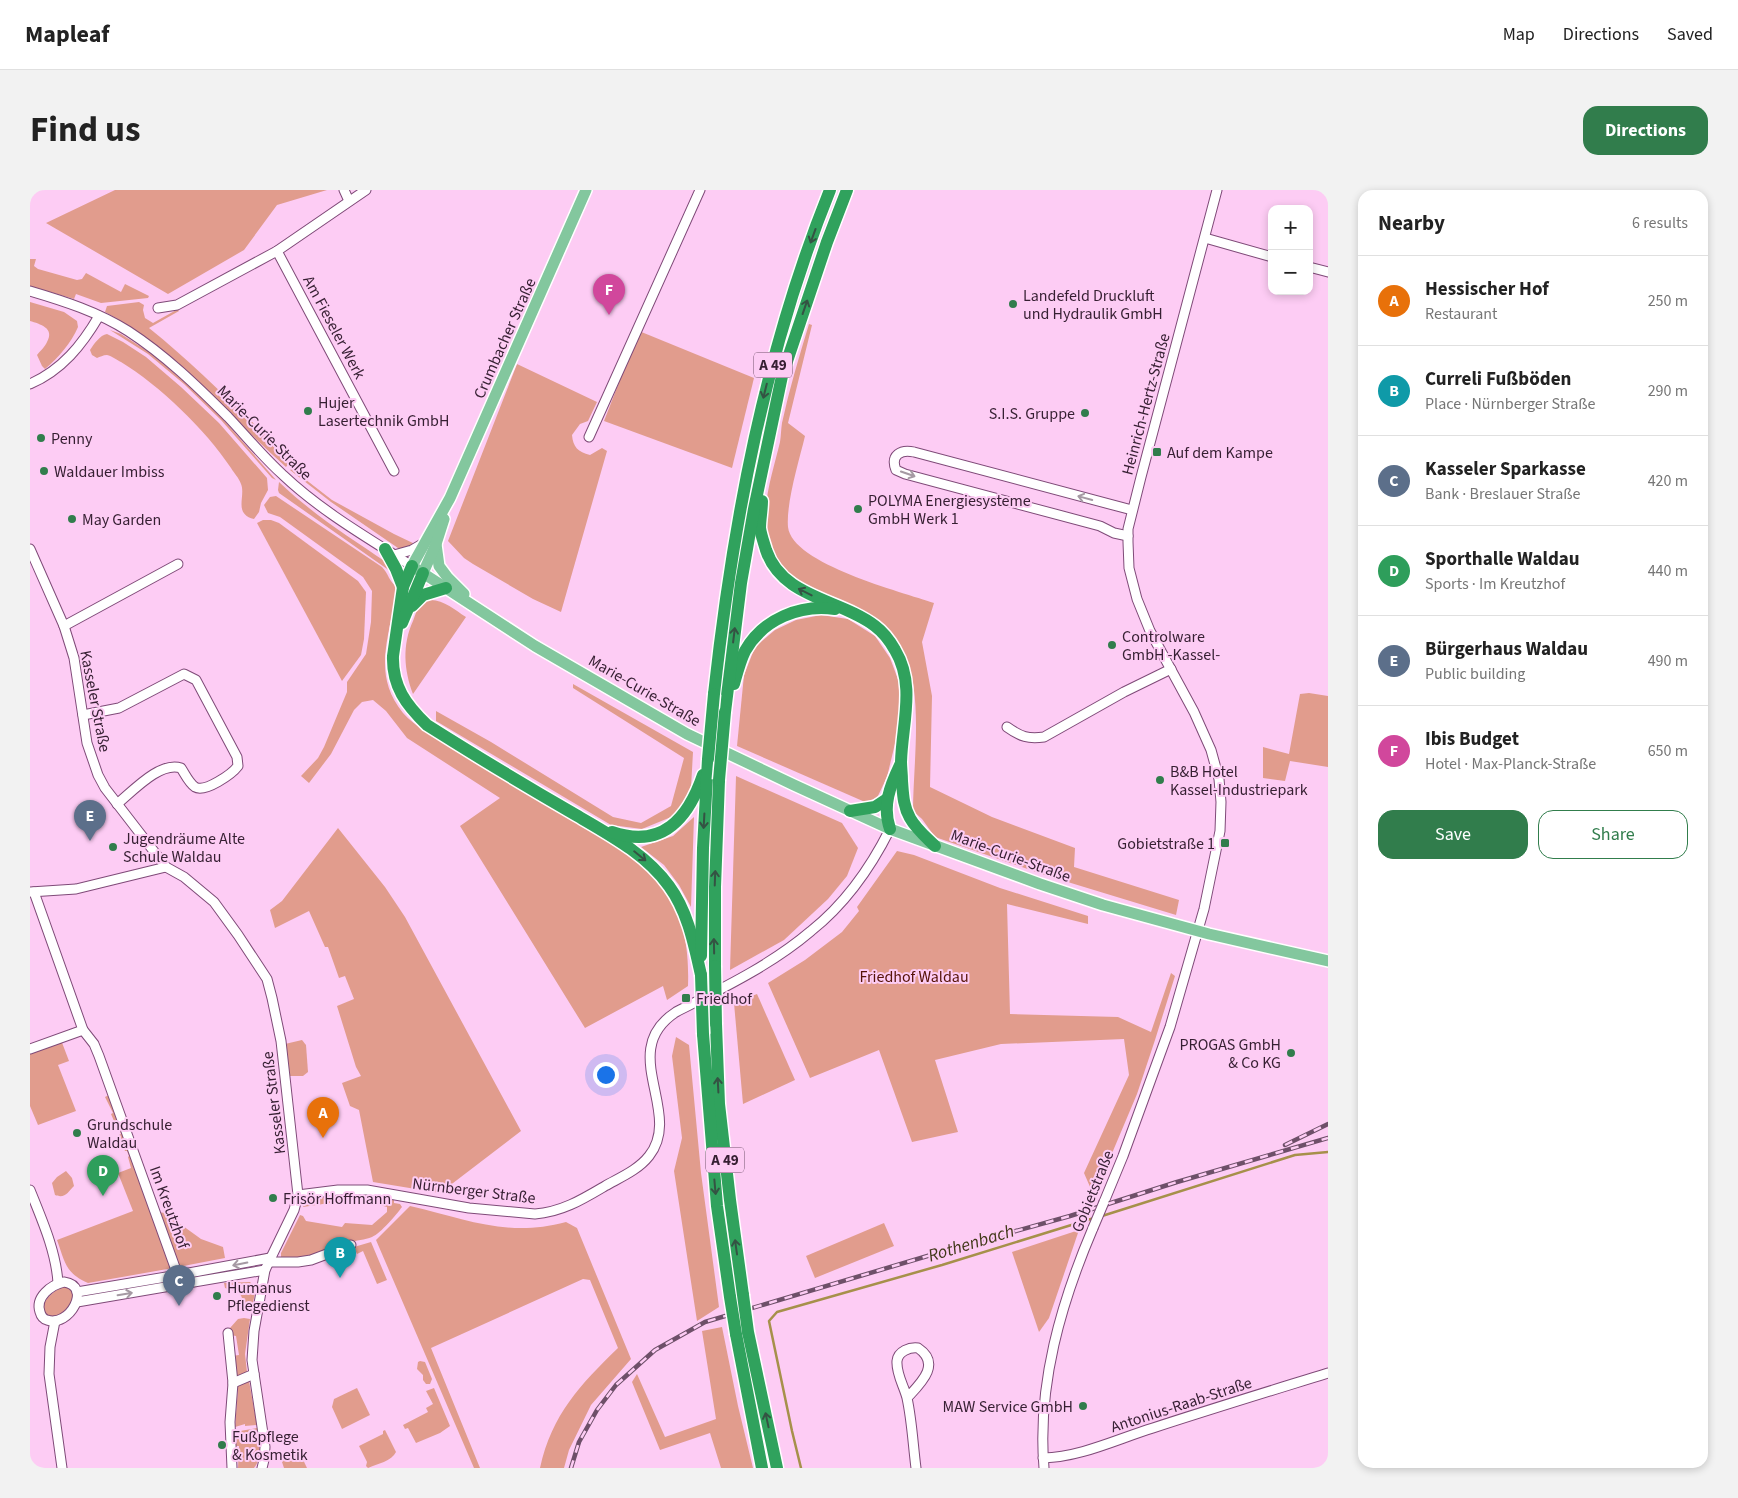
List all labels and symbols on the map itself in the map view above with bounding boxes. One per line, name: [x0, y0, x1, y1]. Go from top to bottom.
one-way arrow: [808, 227, 817, 243]
street label: Am Fieseler Werk: [298, 272, 371, 383]
street label: Crumbacher Straße: [468, 274, 541, 402]
pin: F: [593, 274, 625, 315]
place label: Landefeld Druckluft und Hydraulik GmbH: [1023, 285, 1163, 325]
marker: Landefeld Druckluft und Hydraulik GmbH: [1007, 298, 1019, 310]
one-way arrow: [800, 299, 810, 315]
street label: Heinrich-Hertz-Straße: [1116, 331, 1176, 478]
road number: A 49: [754, 352, 792, 378]
street label: Marie-Curie-Straße: [212, 380, 317, 485]
one-way arrow: [760, 382, 770, 398]
place label: Hujer Lasertechnik GmbH: [318, 392, 449, 432]
place label: S.I.S. Gruppe: [989, 403, 1075, 425]
marker: Hujer Lasertechnik GmbH: [302, 405, 314, 417]
marker: S.I.S. Gruppe: [1079, 407, 1091, 419]
place label: Penny: [51, 428, 93, 450]
marker: Penny: [35, 432, 47, 444]
place label: Auf dem Kampe: [1167, 442, 1273, 464]
marker: Auf dem Kampe: [1151, 446, 1163, 458]
place label: Waldauer Imbiss: [54, 461, 165, 483]
marker: Waldauer Imbiss: [38, 465, 50, 477]
one-way arrow: [899, 470, 915, 479]
place label: POLYMA Energiesysteme GmbH Werk 1: [868, 490, 1031, 530]
one-way arrow: [1078, 492, 1094, 502]
marker: POLYMA Energiesysteme GmbH Werk 1: [852, 503, 864, 515]
place label: May Garden: [82, 509, 161, 531]
marker: May Garden: [66, 513, 78, 525]
one-way arrow: [798, 587, 813, 596]
place label: Controlware GmbH -Kassel-: [1122, 626, 1220, 666]
one-way arrow: [729, 627, 739, 643]
marker: Controlware GmbH -Kassel-: [1106, 639, 1118, 651]
street label: Kasseler Straße: [74, 648, 116, 754]
street label: Marie-Curie-Straße: [584, 650, 705, 732]
place label: B&B Hotel Kassel-Industriepark: [1170, 761, 1308, 801]
marker: B&B Hotel Kassel-Industriepark: [1154, 774, 1166, 786]
pin: E: [74, 800, 106, 841]
one-way arrow: [700, 813, 709, 829]
street label: Marie-Curie-Straße: [948, 824, 1074, 888]
place label: Jugendräume Alte Schule Waldau: [123, 828, 245, 868]
place label: Gobietstraße 1: [1117, 833, 1215, 855]
marker: Gobietstraße 1: [1219, 837, 1231, 849]
marker: Jugendräume Alte Schule Waldau: [107, 841, 119, 853]
one-way arrow: [633, 850, 646, 861]
one-way arrow: [711, 870, 720, 886]
one-way arrow: [710, 938, 719, 954]
park label: Friedhof Waldau: [859, 966, 969, 988]
place label: Friedhof: [696, 988, 753, 1010]
marker: Friedhof: [680, 992, 692, 1004]
place label: PROGAS GmbH & Co KG: [1180, 1034, 1281, 1074]
marker: PROGAS GmbH & Co KG: [1285, 1047, 1297, 1059]
street label: Kasseler Straße: [257, 1050, 291, 1156]
your location: [593, 1062, 619, 1088]
one-way arrow: [714, 1077, 723, 1093]
pin: A: [307, 1097, 339, 1138]
place label: Grundschule Waldau: [87, 1114, 172, 1154]
marker: Grundschule Waldau: [71, 1127, 83, 1139]
street label: Gobietstraße: [1067, 1147, 1119, 1236]
road number: A 49: [706, 1148, 744, 1172]
pin: D: [87, 1155, 119, 1196]
street label: Im Kreutzhof: [144, 1163, 195, 1253]
street label: Nürnberger Straße: [411, 1173, 537, 1209]
one-way arrow: [711, 1179, 720, 1195]
place label: Frisör Hoffmann: [283, 1188, 391, 1210]
marker: Frisör Hoffmann: [267, 1192, 279, 1204]
water label: Rothenbach: [925, 1219, 1017, 1268]
pin: B: [324, 1237, 356, 1278]
one-way arrow: [731, 1239, 741, 1255]
one-way arrow: [232, 1259, 248, 1269]
pin: C: [163, 1265, 195, 1306]
place label: Humanus Pflegedienst: [227, 1277, 310, 1317]
one-way arrow: [117, 1288, 133, 1298]
marker: Humanus Pflegedienst: [211, 1290, 223, 1302]
street label: Antonius-Raab-Straße: [1108, 1372, 1255, 1438]
place label: MAW Service GmbH: [943, 1396, 1073, 1418]
marker: MAW Service GmbH: [1077, 1400, 1089, 1412]
one-way arrow: [762, 1413, 771, 1429]
place label: Fußpflege & Kosmetik: [232, 1426, 308, 1466]
marker: Fußpflege & Kosmetik: [216, 1439, 228, 1451]

